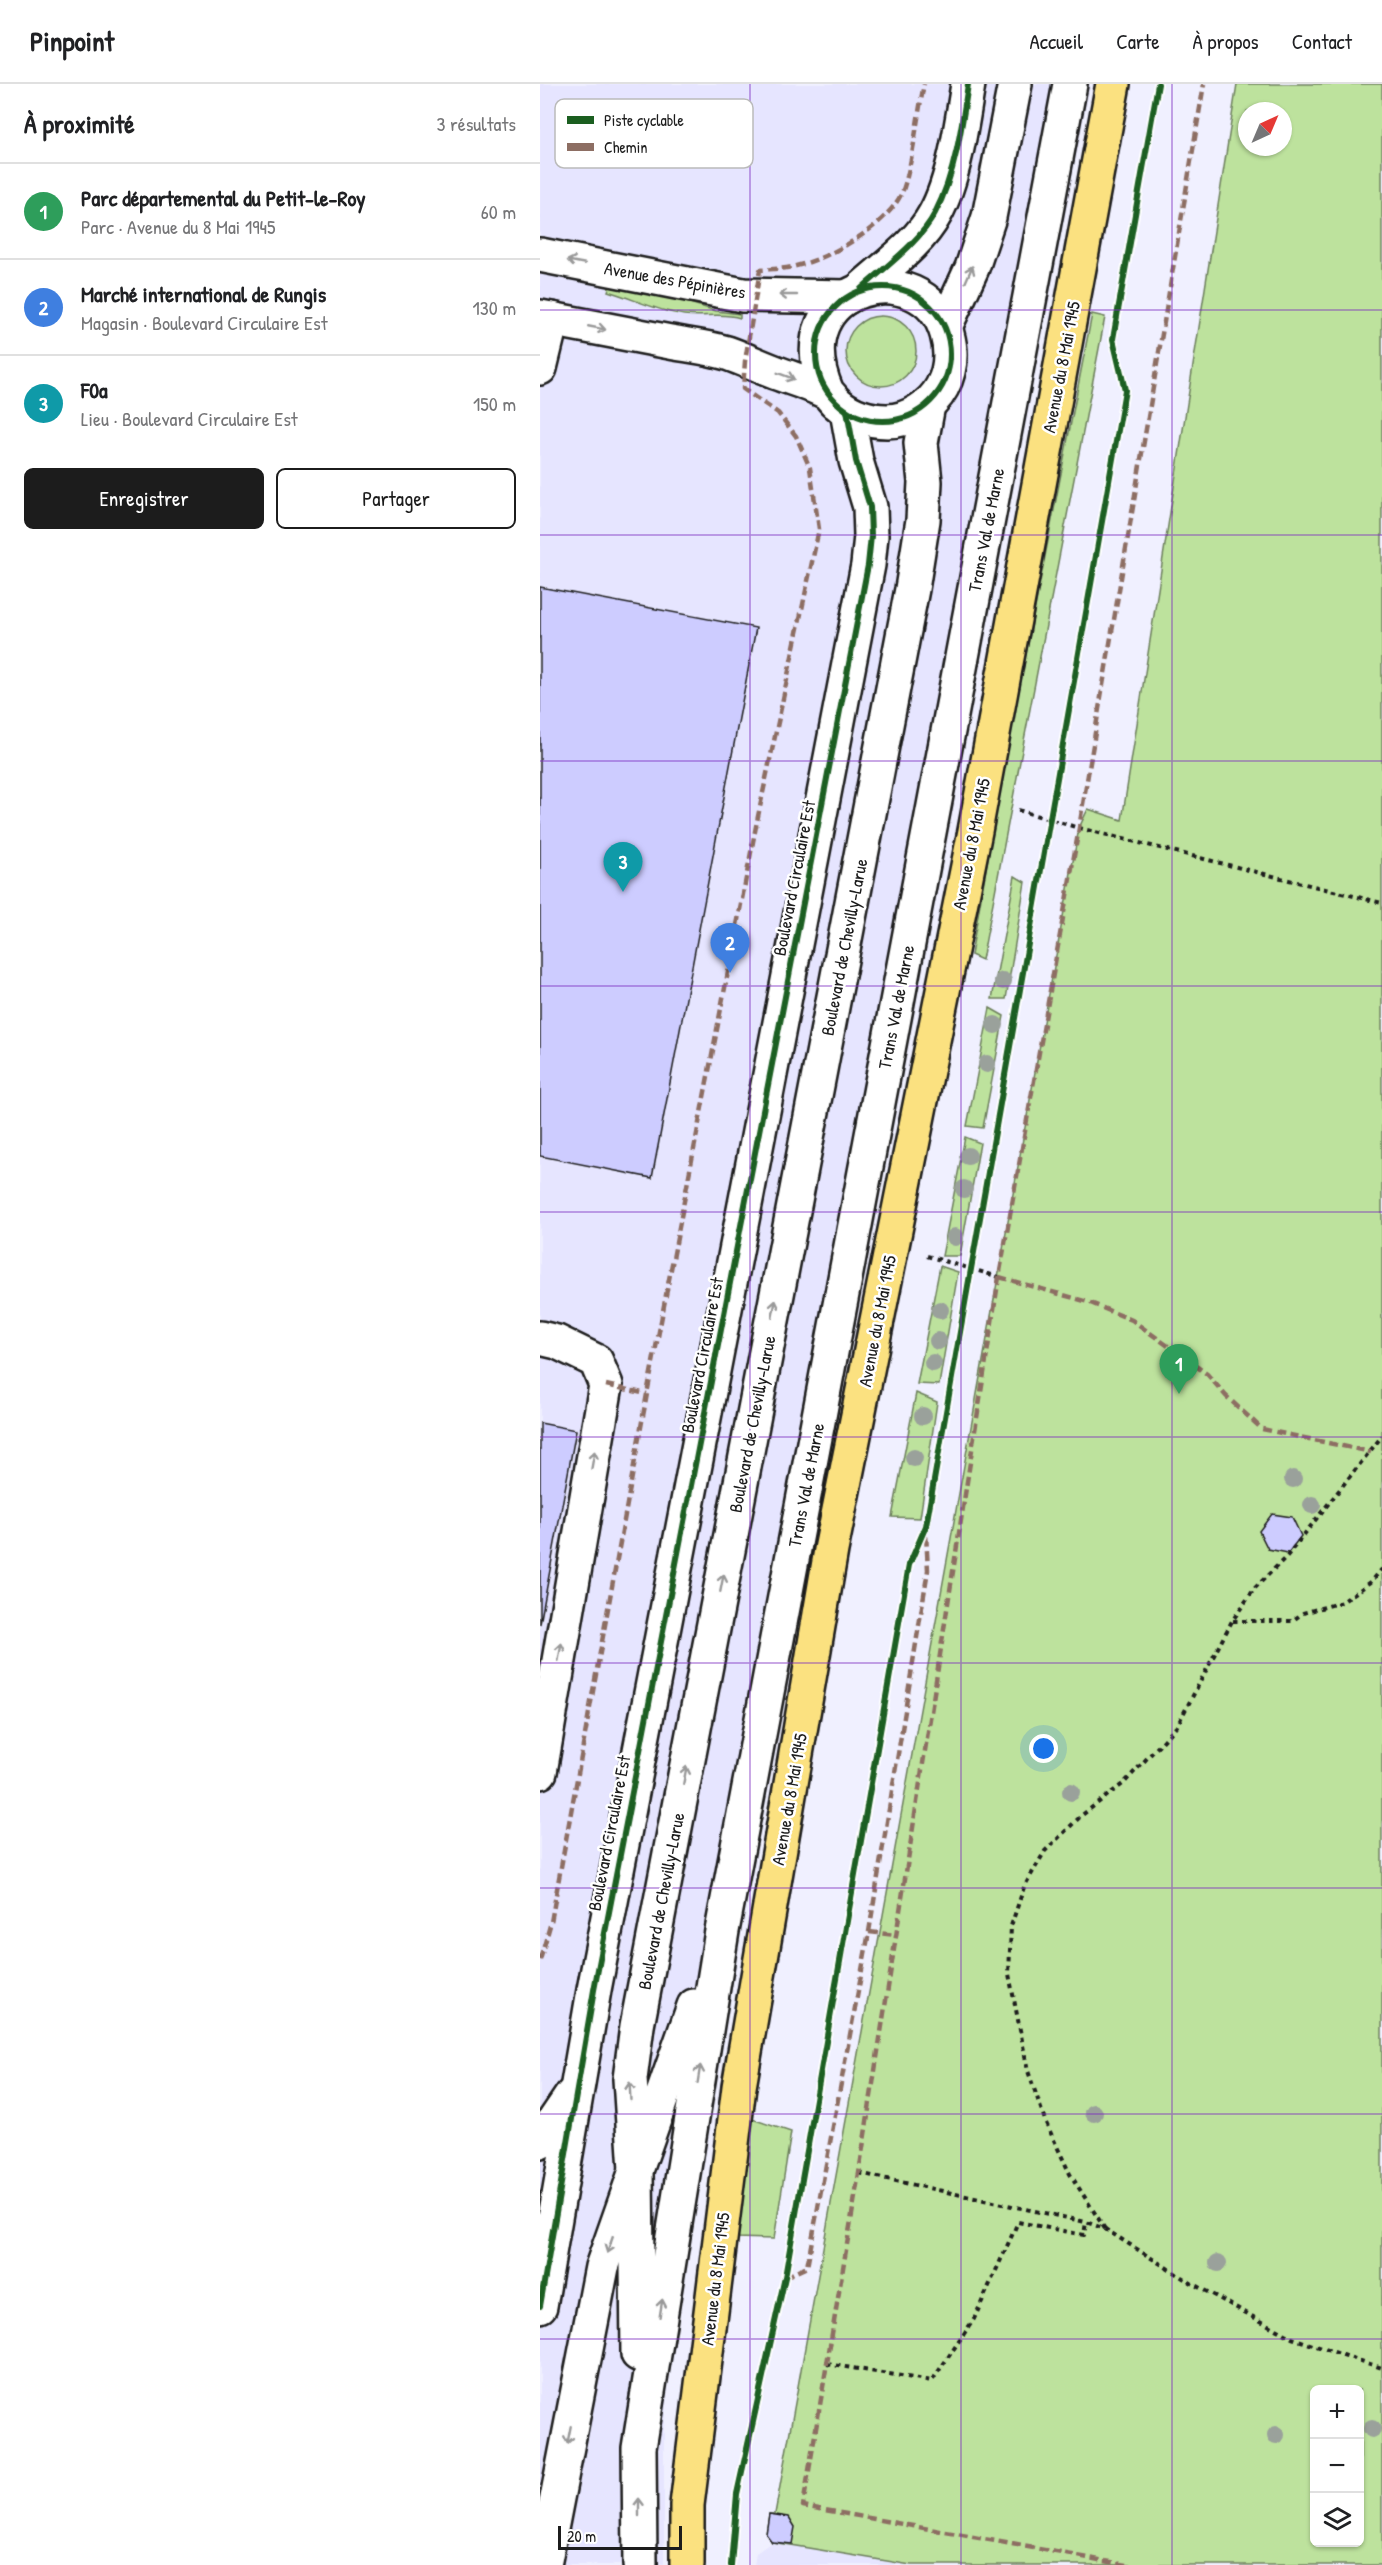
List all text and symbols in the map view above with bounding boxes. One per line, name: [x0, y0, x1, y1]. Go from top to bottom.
text: Pinpoint: [30, 22, 114, 60]
text: Accueil: [1030, 27, 1083, 56]
text: Carte: [1116, 27, 1160, 56]
text: À propos: [1193, 27, 1259, 56]
text: Contact: [1292, 27, 1352, 56]
legend: [555, 99, 753, 168]
north arrow: [1238, 102, 1292, 156]
text: À proximité: [24, 106, 135, 141]
text: Piste cyclable: [604, 109, 685, 131]
text: 3 résultats: [436, 110, 516, 137]
text: Chemin: [604, 136, 648, 158]
text: Parc départemental du Petit-le-Roy: [81, 183, 366, 213]
text: 1: [40, 198, 47, 225]
text: 60 m: [481, 198, 516, 225]
text: Parc · Avenue du 8 Mai 1945: [81, 213, 275, 240]
street label: Avenue des Pépinières: [602, 255, 748, 305]
one-way arrow: [566, 256, 586, 267]
one-way arrow: [964, 265, 975, 283]
text: Marché international de Rungis: [81, 279, 326, 309]
one-way arrow: [779, 289, 799, 301]
text: 2: [39, 294, 48, 321]
text: 130 m: [473, 294, 516, 321]
street label: Avenue du 8 Mai 1945: [1036, 299, 1086, 435]
text: Magasin · Boulevard Circulaire Est: [81, 309, 328, 336]
one-way arrow: [587, 323, 607, 334]
one-way arrow: [776, 371, 795, 382]
text: F0a: [81, 375, 108, 405]
text: 3: [39, 390, 48, 417]
text: 150 m: [473, 390, 516, 417]
text: Lieu · Boulevard Circulaire Est: [81, 405, 298, 432]
street label: Trans Val de Marne: [962, 466, 1010, 594]
button: Enregistrer: [24, 468, 264, 529]
button: Partager: [276, 468, 516, 529]
street label: Avenue du 8 Mai 1945: [946, 776, 996, 912]
street label: Boulevard Circulaire Est: [767, 797, 822, 958]
pin: 3: [604, 842, 643, 892]
street label: Boulevard de Chevilly-Larue: [815, 856, 873, 1038]
pin: 2: [710, 924, 750, 973]
street label: Trans Val de Marne: [872, 943, 920, 1071]
street label: Avenue du 8 Mai 1945: [852, 1253, 902, 1389]
street label: Boulevard Circulaire Est: [675, 1274, 730, 1435]
one-way arrow: [769, 1300, 780, 1320]
street label: Boulevard de Chevilly-Larue: [723, 1333, 781, 1515]
pin: 1: [1160, 1344, 1198, 1394]
street label: Trans Val de Marne: [782, 1421, 830, 1549]
one-way arrow: [588, 1451, 599, 1470]
one-way arrow: [717, 1574, 728, 1594]
one-way arrow: [555, 1643, 566, 1662]
street label: Avenue du 8 Mai 1945: [765, 1731, 813, 1867]
your location: [1029, 1734, 1058, 1763]
street label: Boulevard Circulaire Est: [582, 1752, 637, 1913]
one-way arrow: [680, 1765, 691, 1785]
street label: Boulevard de Chevilly-Larue: [632, 1810, 690, 1992]
one-way arrow: [693, 2064, 704, 2084]
one-way arrow: [625, 2081, 636, 2101]
street label: Avenue du 8 Mai 1945: [694, 2211, 736, 2347]
one-way arrow: [604, 2235, 615, 2254]
one-way arrow: [656, 2298, 667, 2318]
map controls: [1310, 2385, 1364, 2547]
button: +: [1310, 2385, 1364, 2439]
one-way arrow: [563, 2425, 574, 2445]
button: −: [1310, 2439, 1364, 2493]
button: layers: [1310, 2493, 1364, 2547]
one-way arrow: [633, 2497, 645, 2517]
scale bar: [558, 2523, 682, 2550]
text: 20 m: [567, 2525, 596, 2547]

